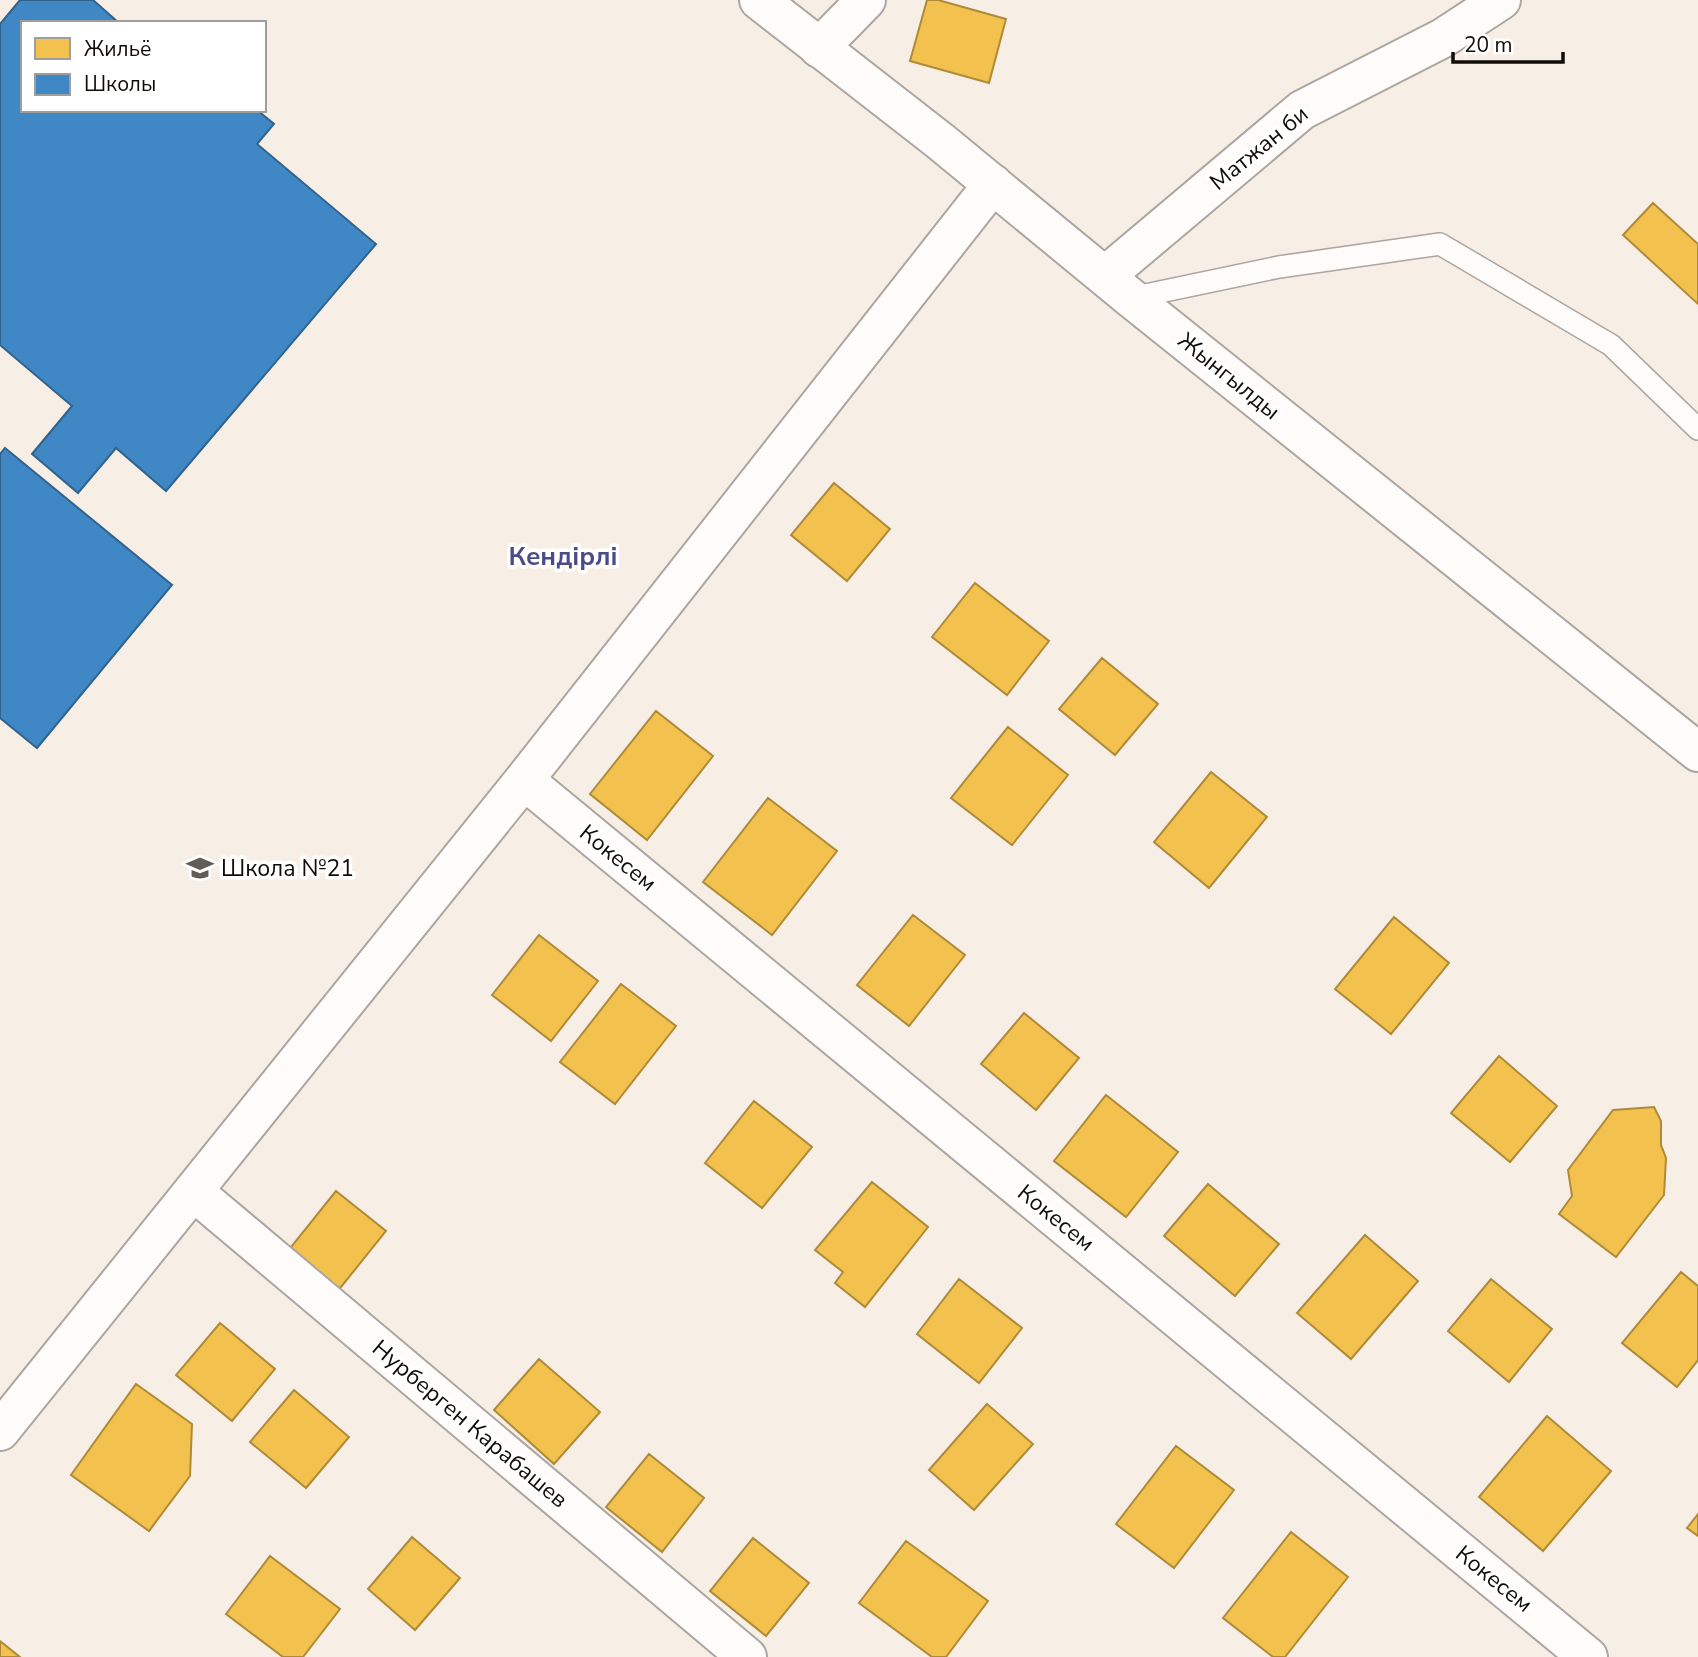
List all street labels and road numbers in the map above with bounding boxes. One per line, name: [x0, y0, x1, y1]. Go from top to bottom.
street label: Матжан би: [1203, 99, 1315, 197]
street label: Жынгылды: [1171, 325, 1287, 427]
street label: Кокесем: [573, 817, 663, 899]
street label: Кокесем: [1011, 1177, 1101, 1259]
street label: Нурберген Карабашев: [366, 1333, 574, 1515]
street label: Кокесем: [1449, 1538, 1539, 1620]

